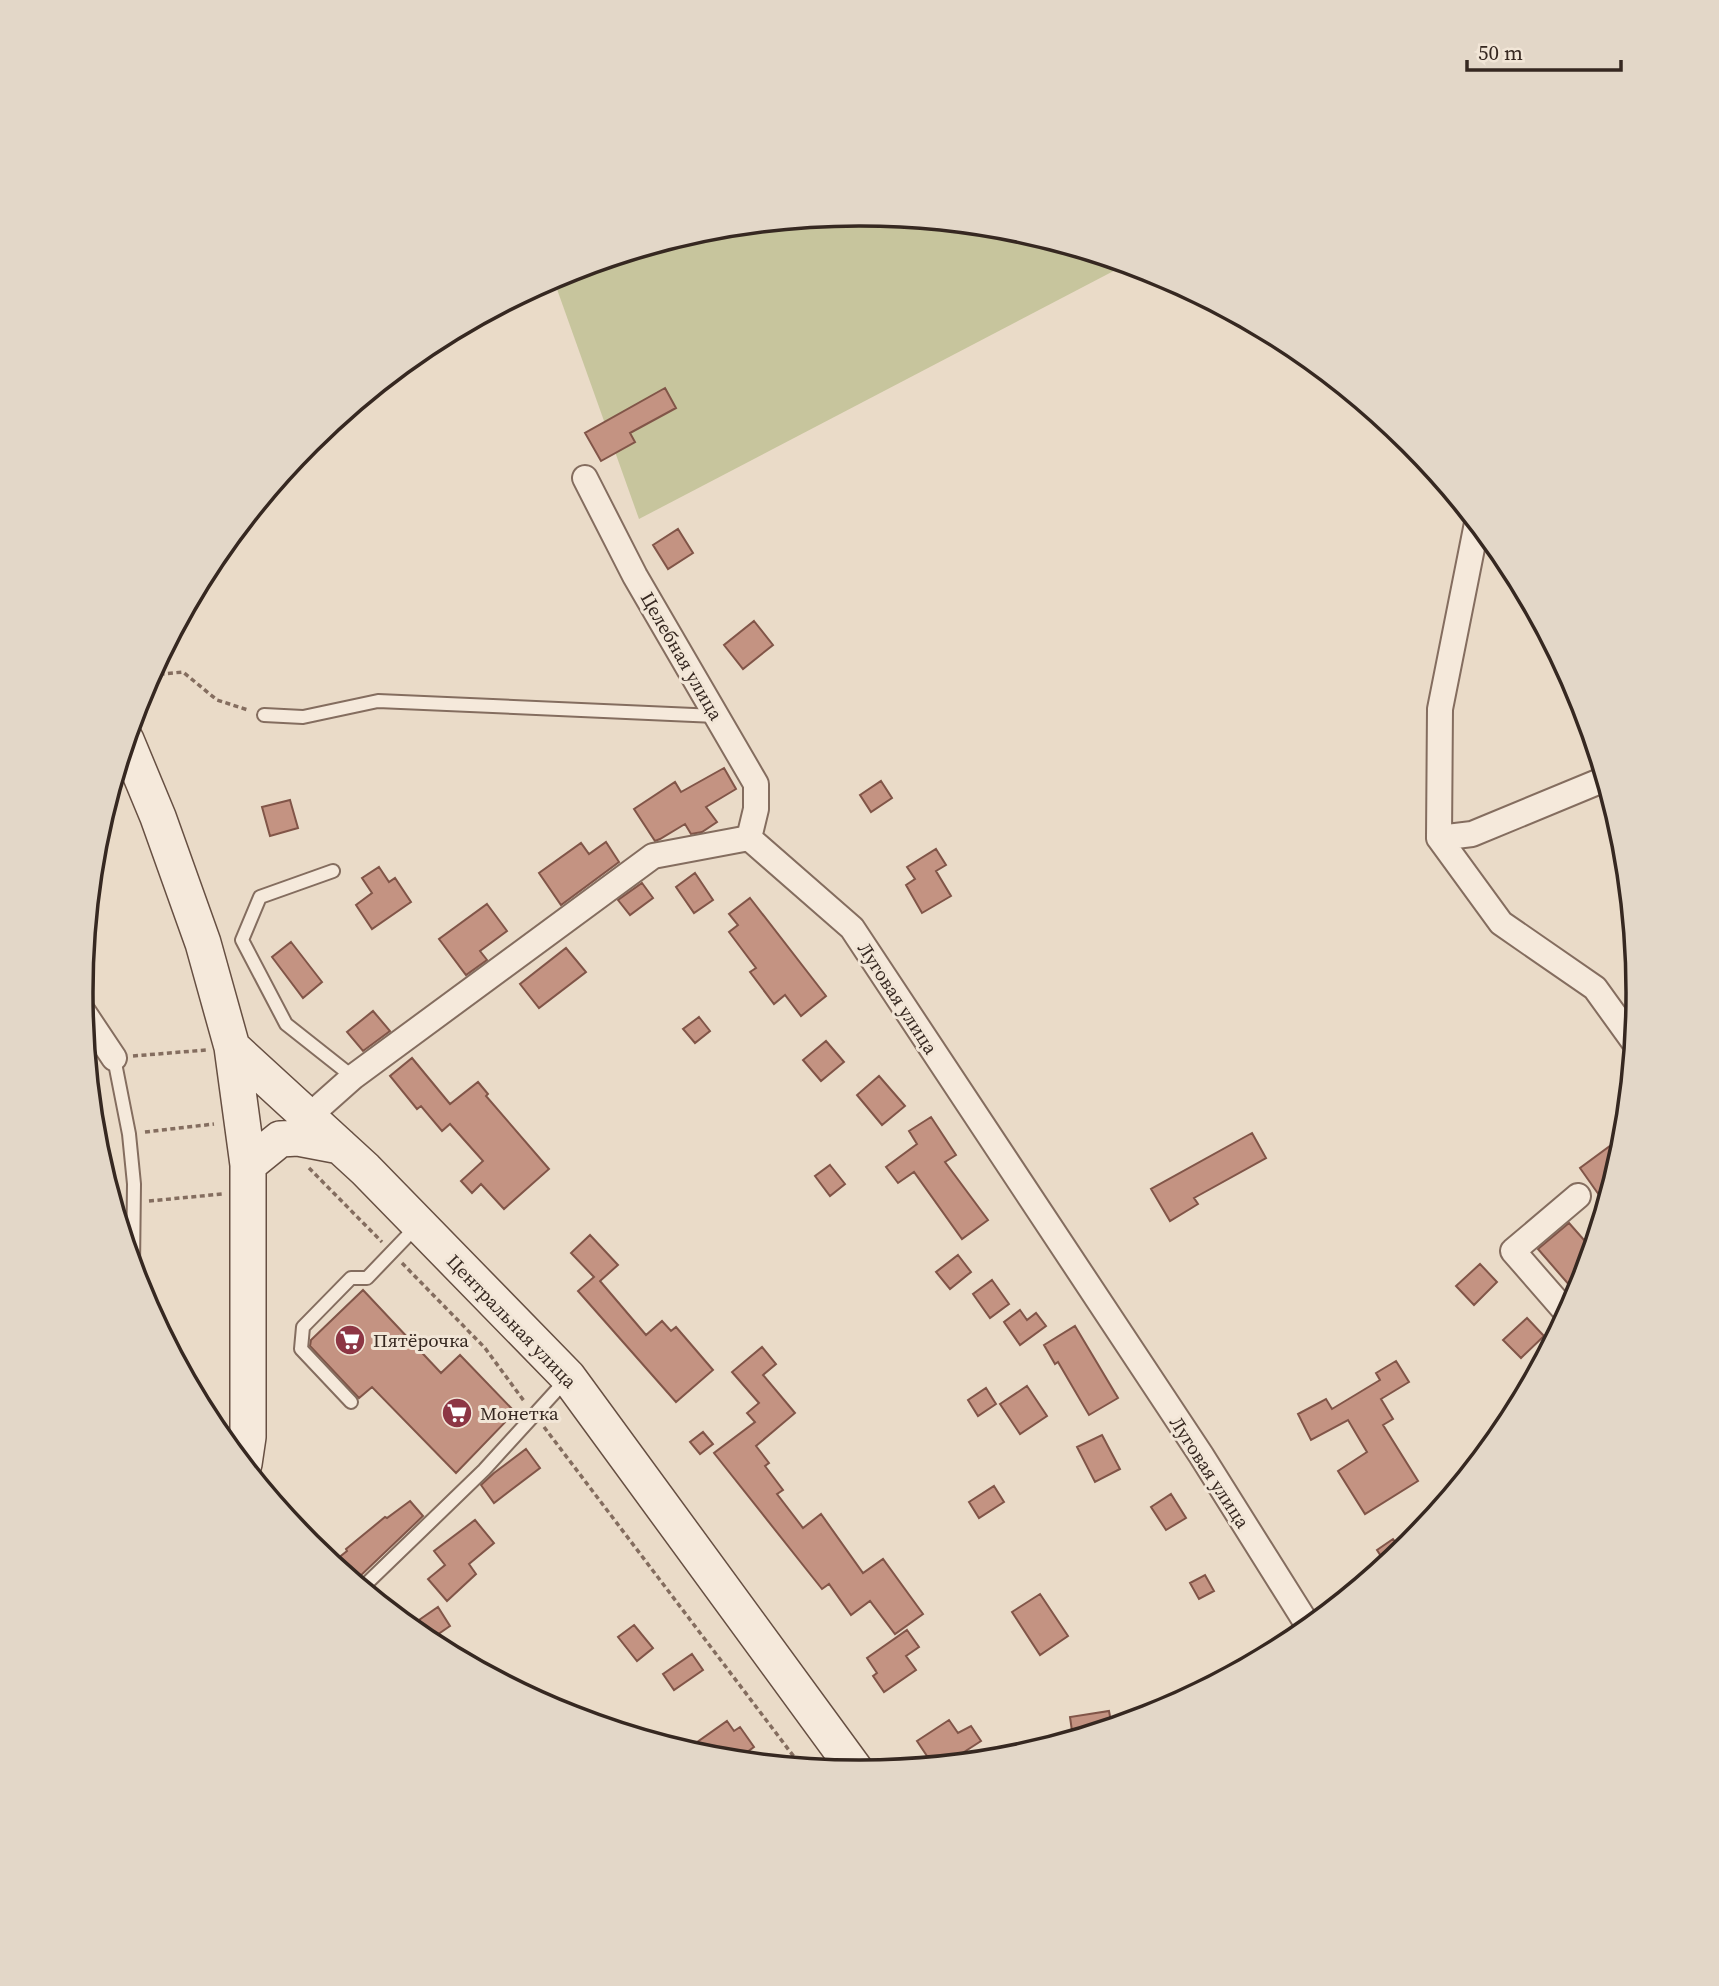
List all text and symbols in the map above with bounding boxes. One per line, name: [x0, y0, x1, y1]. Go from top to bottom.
scale bar: [1467, 28, 1621, 72]
text: 50 m: [1478, 38, 1523, 67]
street label: Целебная улица: [635, 587, 729, 725]
street label: Луговая улица: [852, 937, 944, 1059]
street label: Центральная улица: [441, 1248, 583, 1394]
supermarket icon: Пятёрочка: [333, 1323, 367, 1357]
place label: Пятёрочка: [373, 1327, 469, 1353]
supermarket icon: Монетка: [440, 1396, 474, 1430]
place label: Монетка: [480, 1400, 559, 1426]
street label: Луговая улица: [1164, 1411, 1256, 1533]

